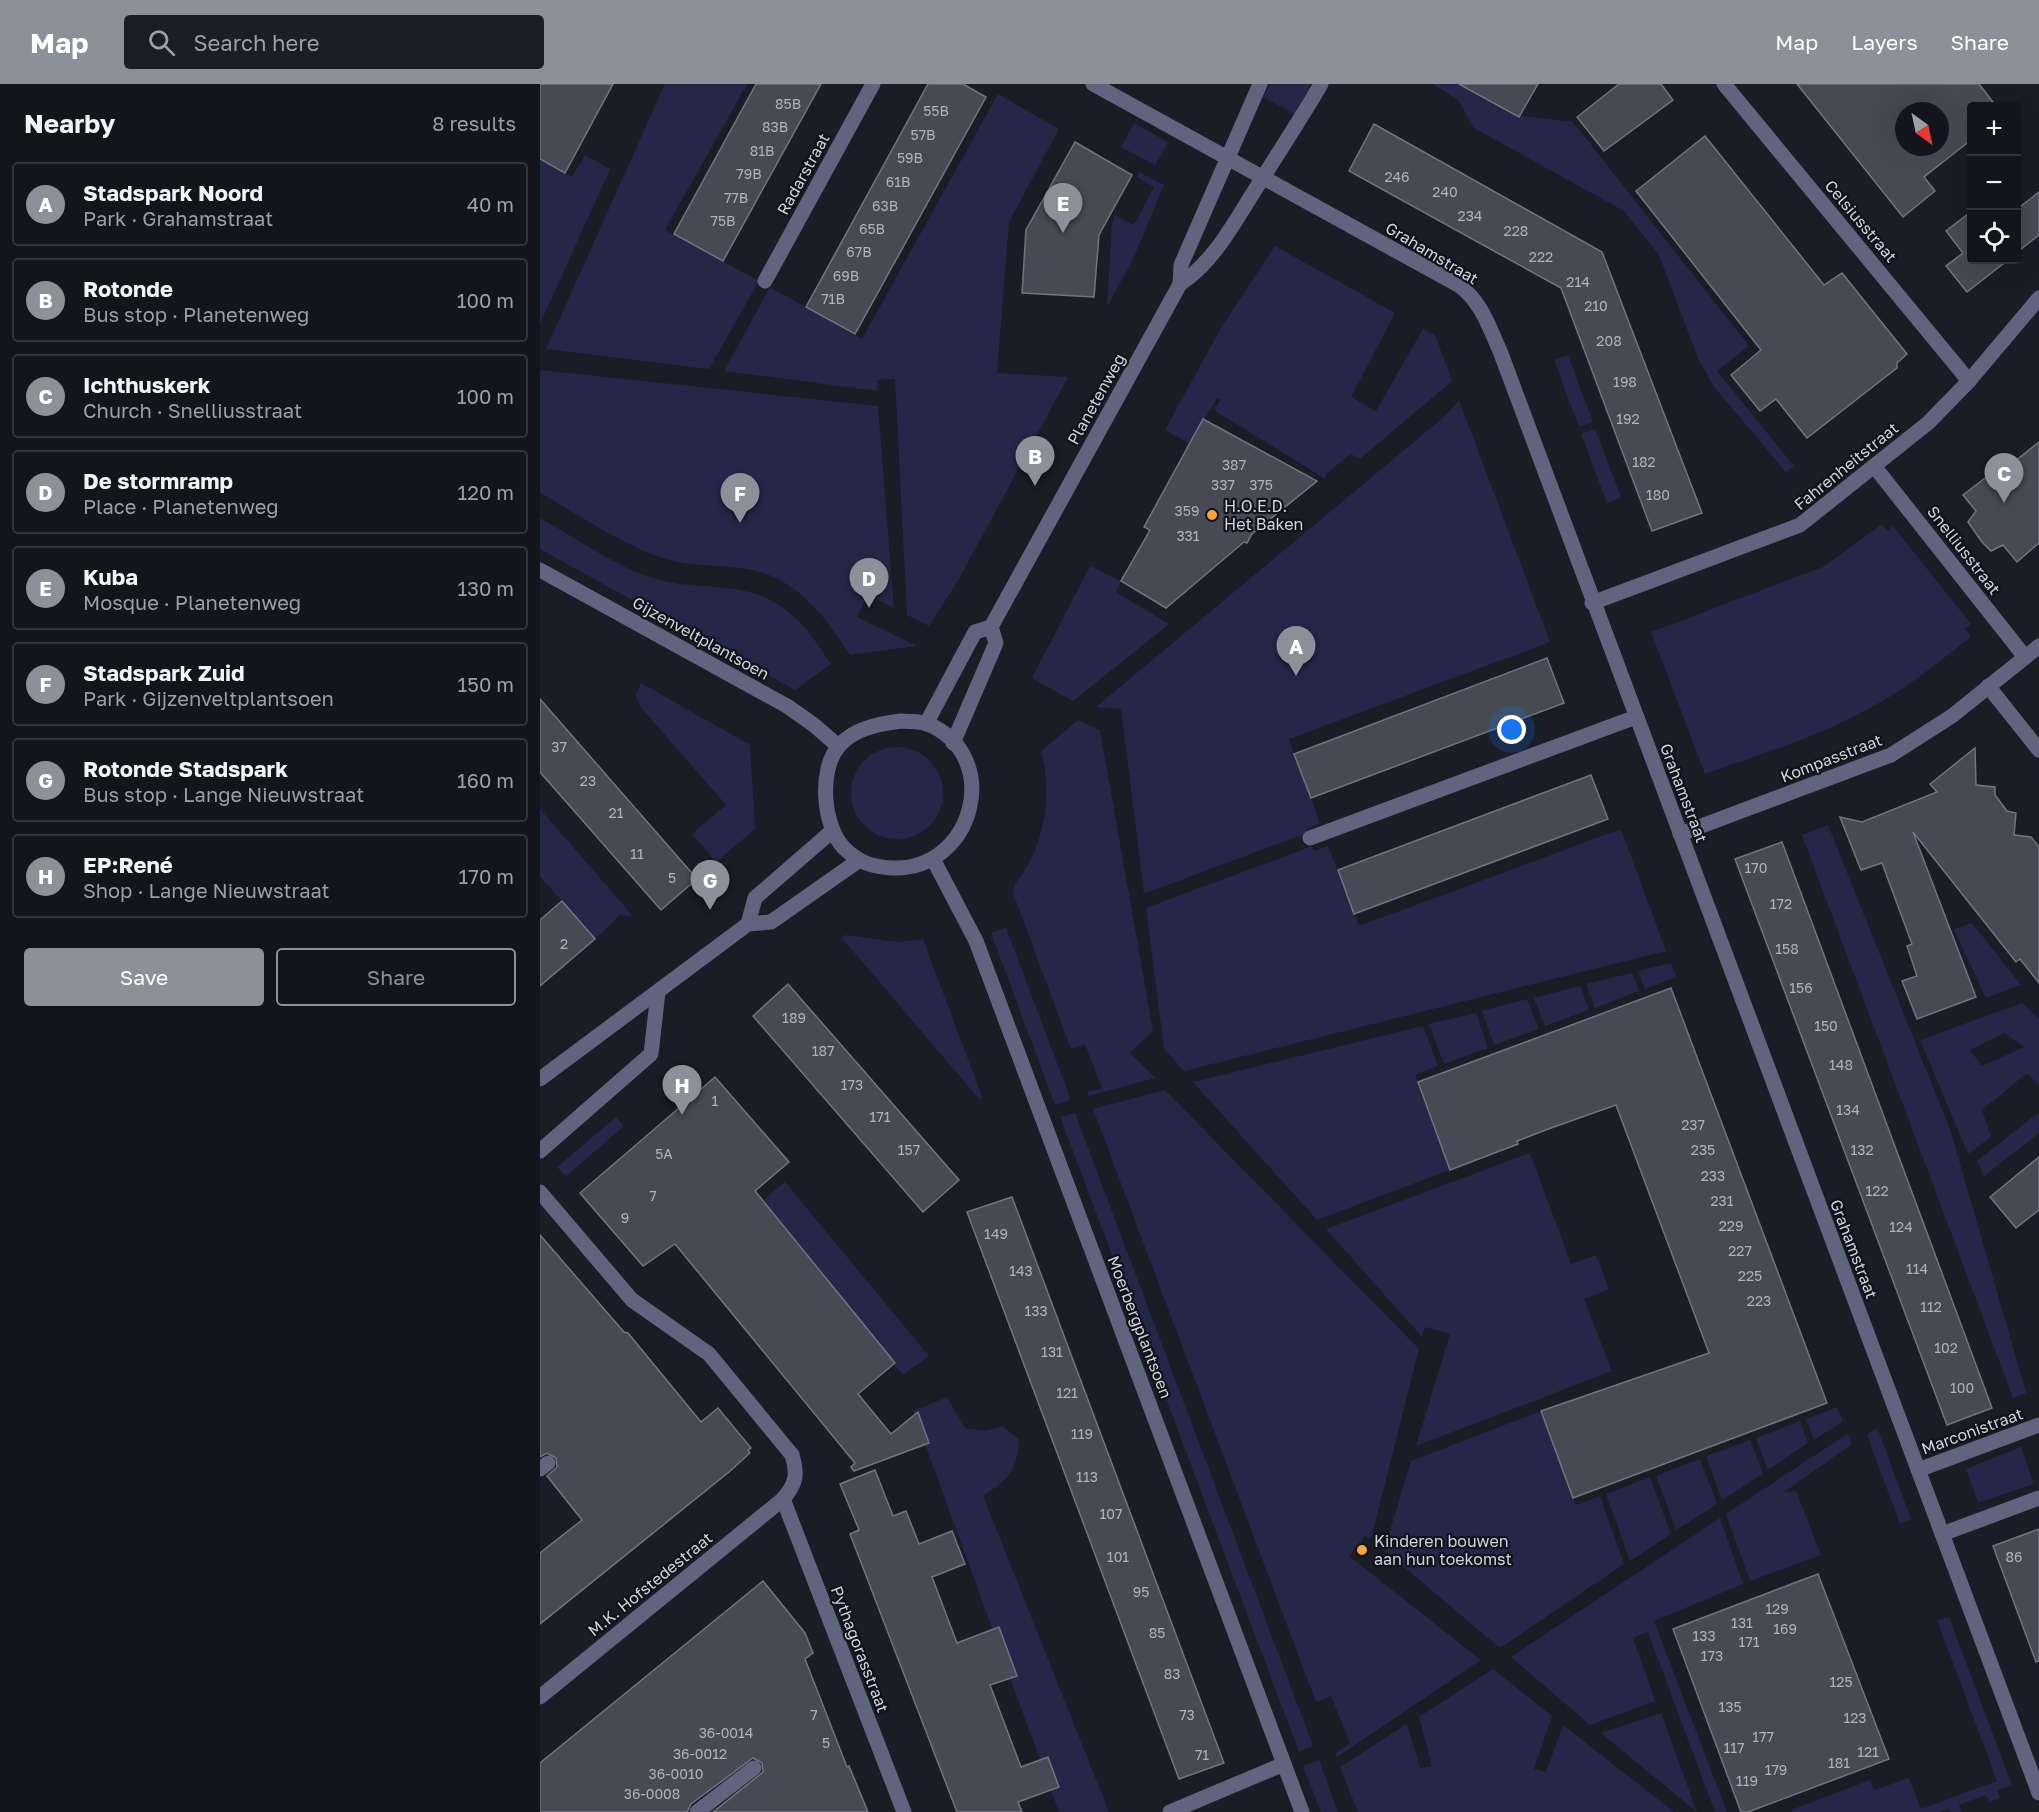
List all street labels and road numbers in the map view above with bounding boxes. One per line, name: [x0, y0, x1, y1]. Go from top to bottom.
street label: Radarstraat: [772, 130, 834, 218]
street label: Celsiusstraat: [1821, 176, 1901, 266]
street label: Grahamstraat: [1382, 217, 1482, 289]
street label: Planetenweg: [1063, 350, 1129, 448]
street label: Fahrenheitstraat: [1790, 418, 1902, 514]
street label: Snelliusstraat: [1923, 502, 2005, 598]
street label: Gijzenveltplantsoen: [629, 592, 773, 684]
street label: Kompasstraat: [1777, 729, 1885, 787]
street label: Grahamstraat: [1656, 741, 1712, 845]
street label: Grahamstraat: [1826, 1197, 1882, 1301]
street label: Moerbergplantsoen: [1104, 1253, 1176, 1401]
street label: Marconistraat: [1918, 1403, 2026, 1459]
street label: M.K. Hofstedestraat: [584, 1528, 716, 1640]
street label: Pythagorasstraat: [827, 1583, 893, 1715]

